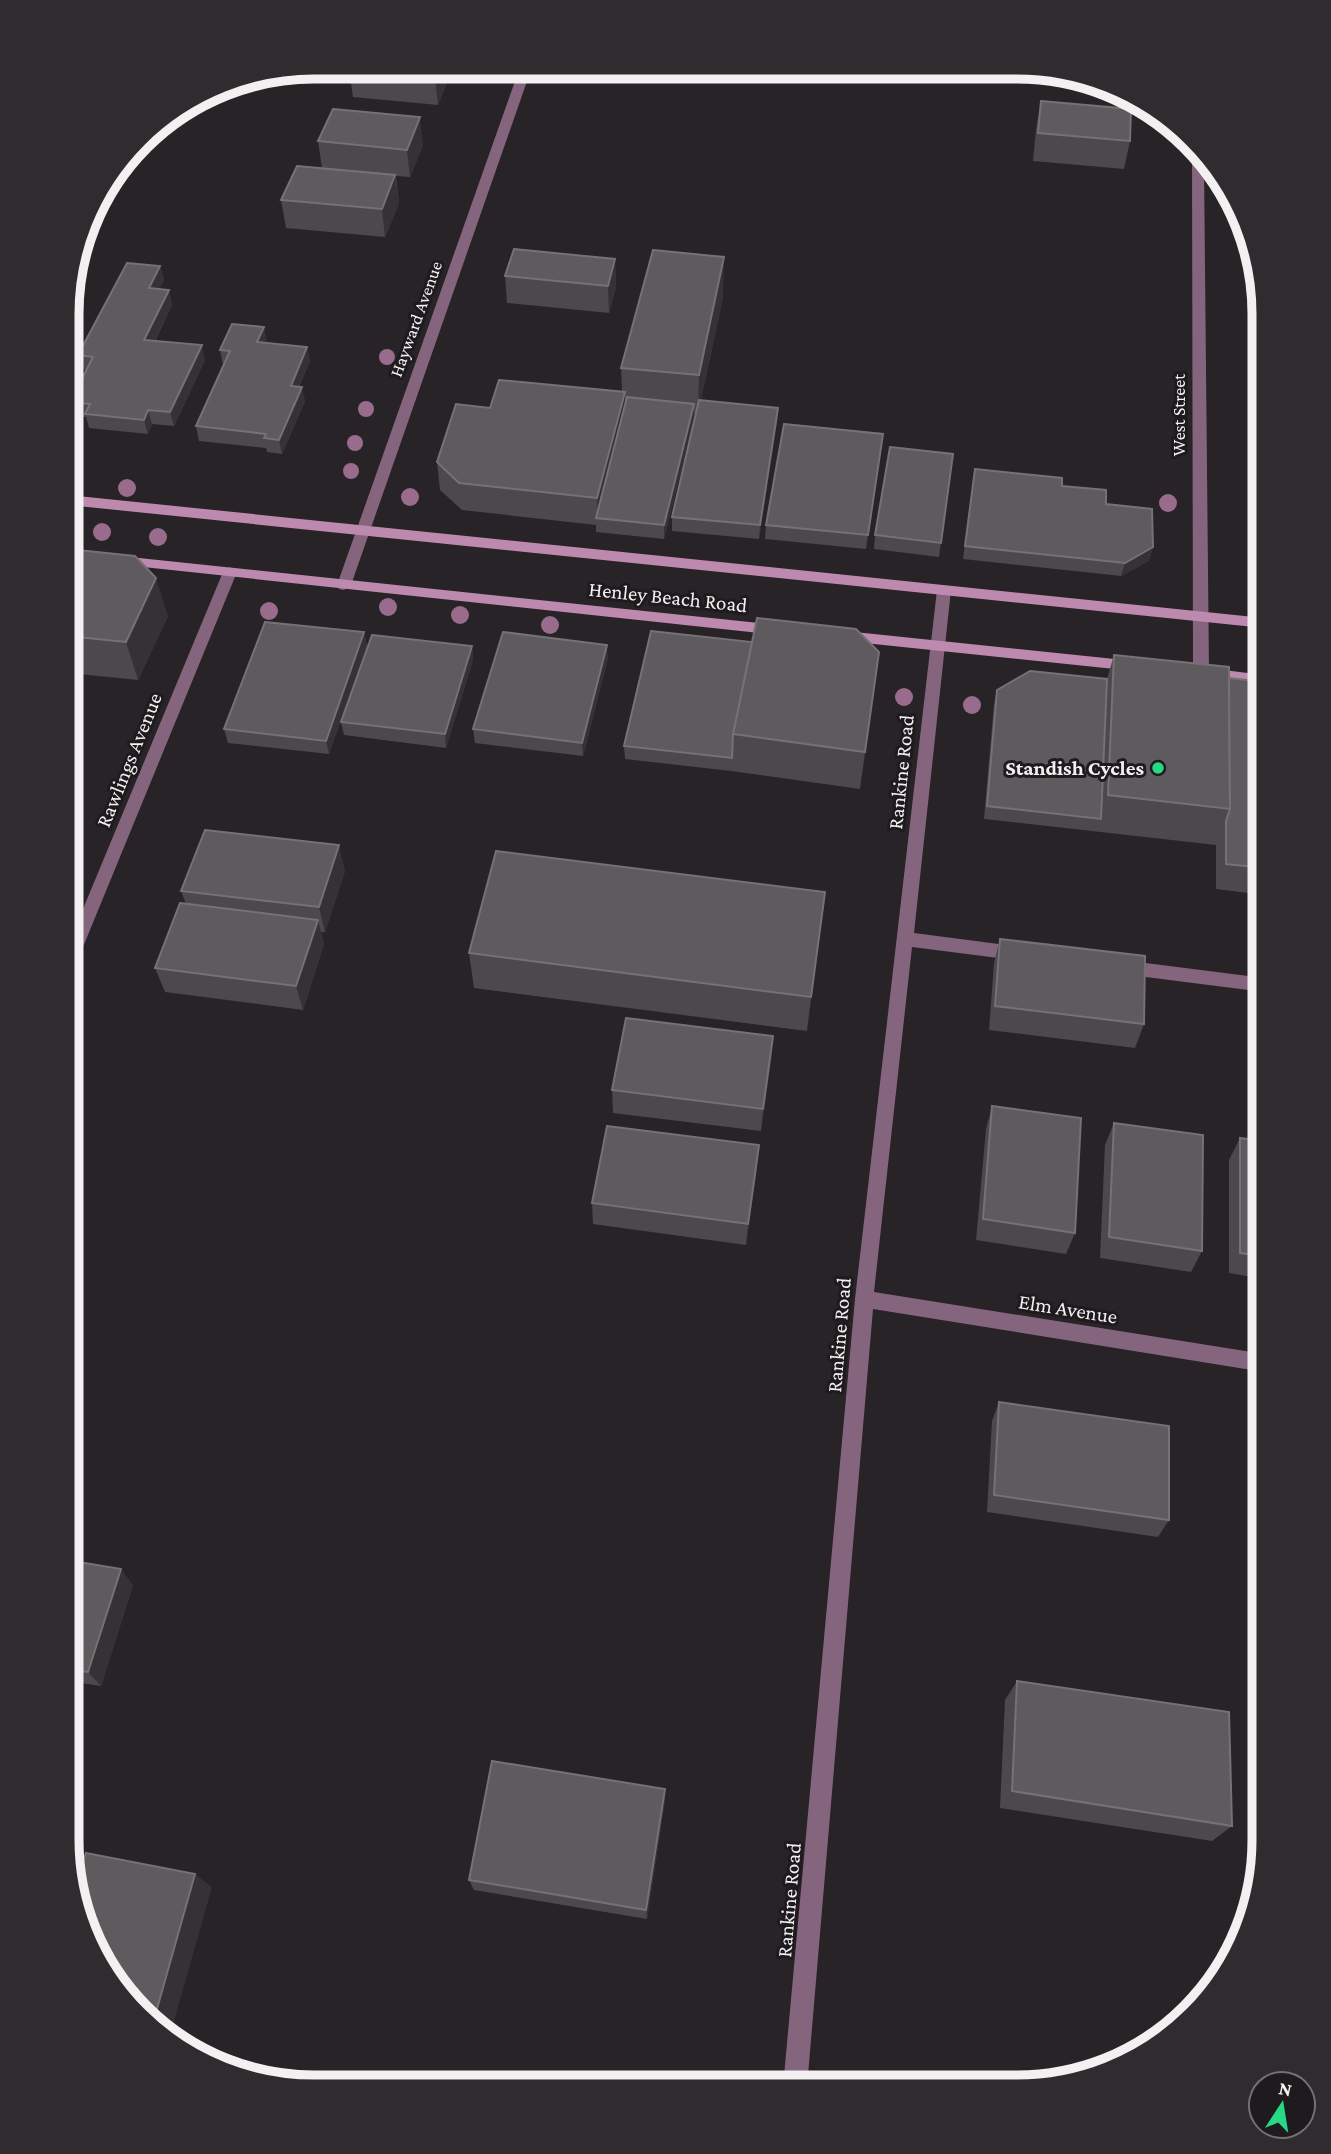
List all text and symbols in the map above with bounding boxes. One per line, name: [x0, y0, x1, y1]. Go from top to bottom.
street label: Hayward Avenue: [386, 258, 446, 380]
street label: West Street: [1169, 373, 1189, 456]
street label: Henley Beach Road: [587, 577, 749, 617]
street label: Rawlings Avenue: [91, 689, 167, 831]
street label: Rankine Road: [883, 714, 919, 830]
place label: Standish Cycles: [1005, 756, 1144, 780]
marker: Standish Cycles: [1150, 760, 1166, 776]
street label: Rankine Road: [822, 1277, 856, 1393]
street label: Elm Avenue: [1017, 1289, 1119, 1329]
street label: Rankine Road: [772, 1842, 806, 1958]
north arrow: [1247, 2070, 1317, 2140]
text: N: [1277, 2077, 1294, 2100]

